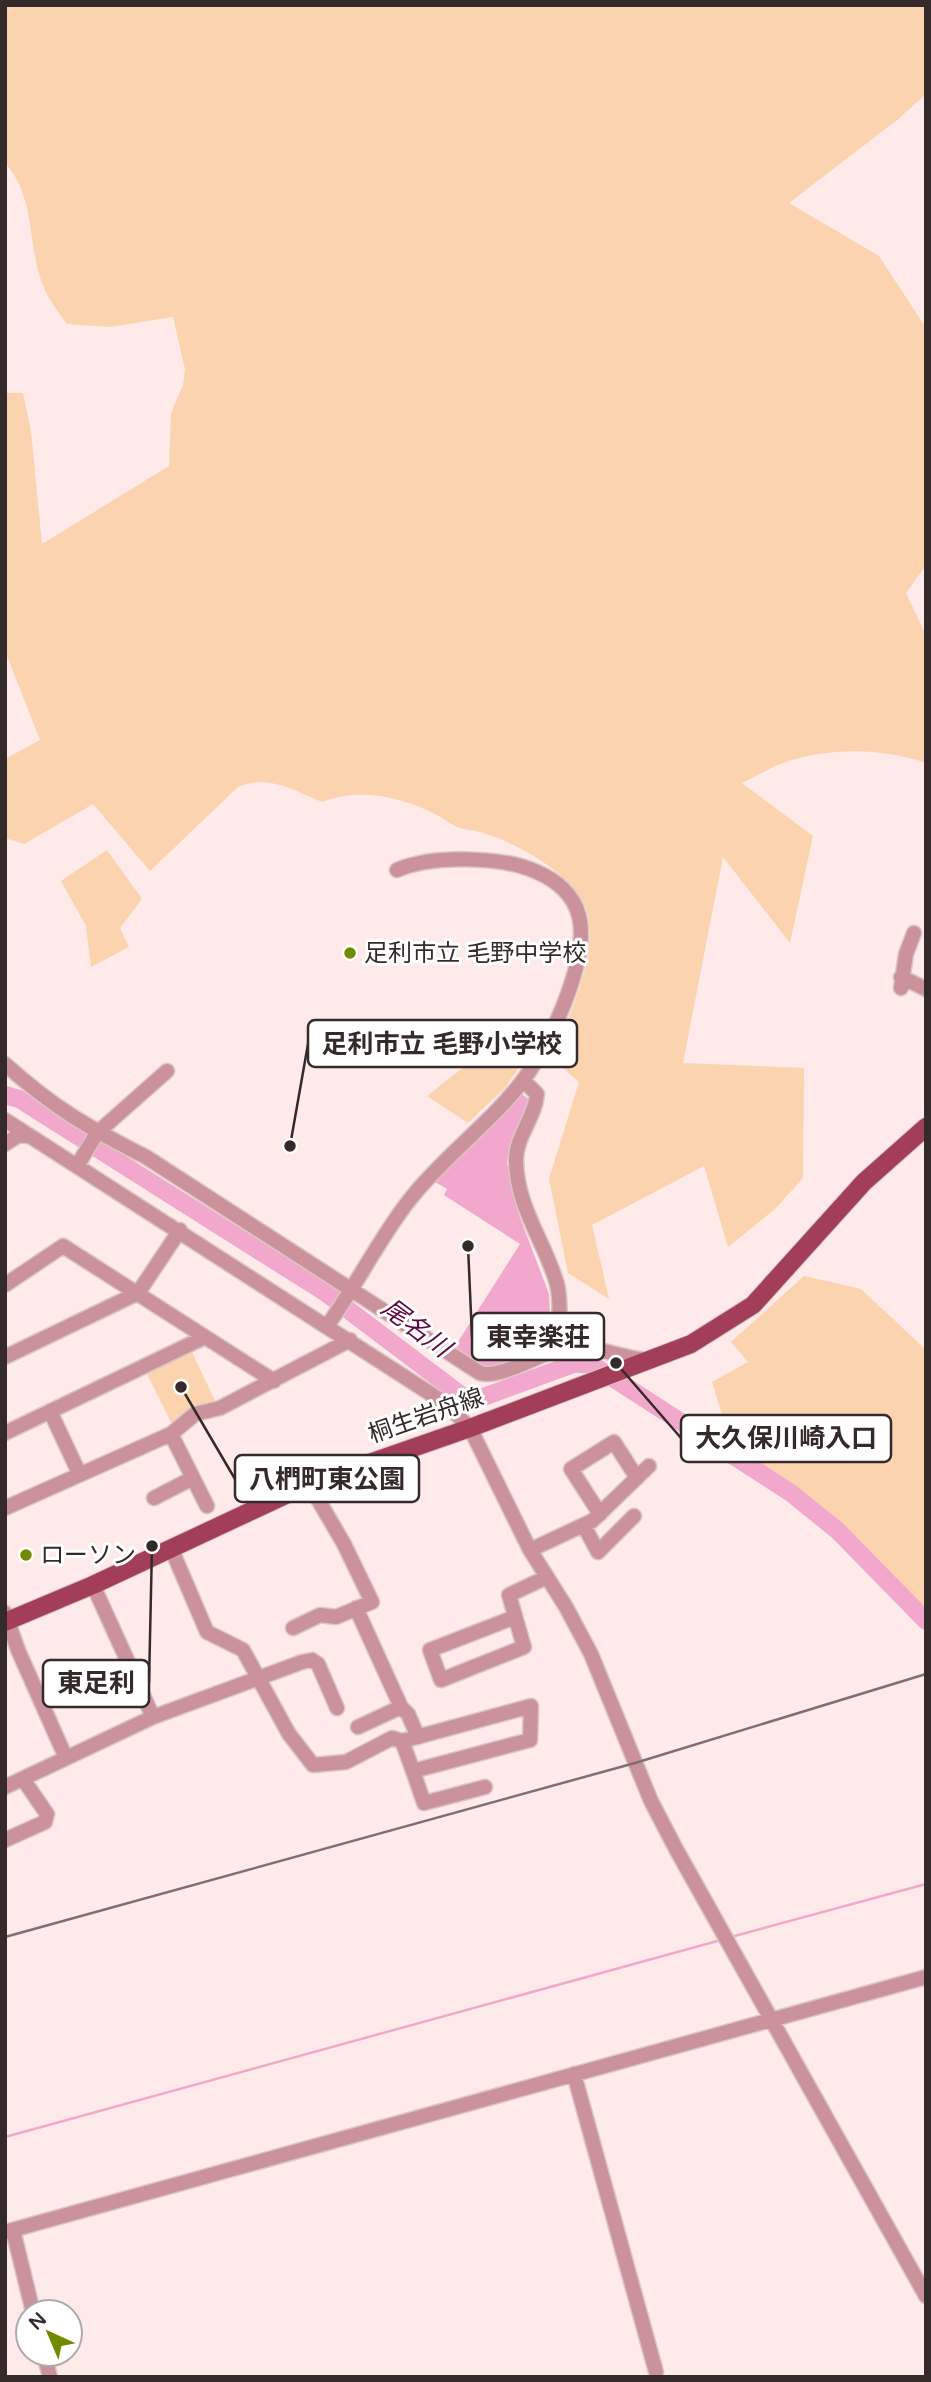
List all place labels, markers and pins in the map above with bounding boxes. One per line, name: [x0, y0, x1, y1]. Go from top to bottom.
place label: 足利市立 毛野中学校: [364, 939, 586, 968]
marker: 足利市立 毛野中学校: [342, 945, 358, 961]
callout: 足利市立 毛野小学校: [308, 1020, 577, 1067]
callout: 東幸楽荘: [472, 1313, 604, 1360]
callout: 大久保川崎入口: [681, 1415, 891, 1462]
callout: 八椚町東公園: [235, 1455, 419, 1502]
place label: ローソン: [40, 1541, 136, 1570]
marker: ローソン: [18, 1547, 34, 1563]
callout: 東足利: [43, 1660, 149, 1707]

